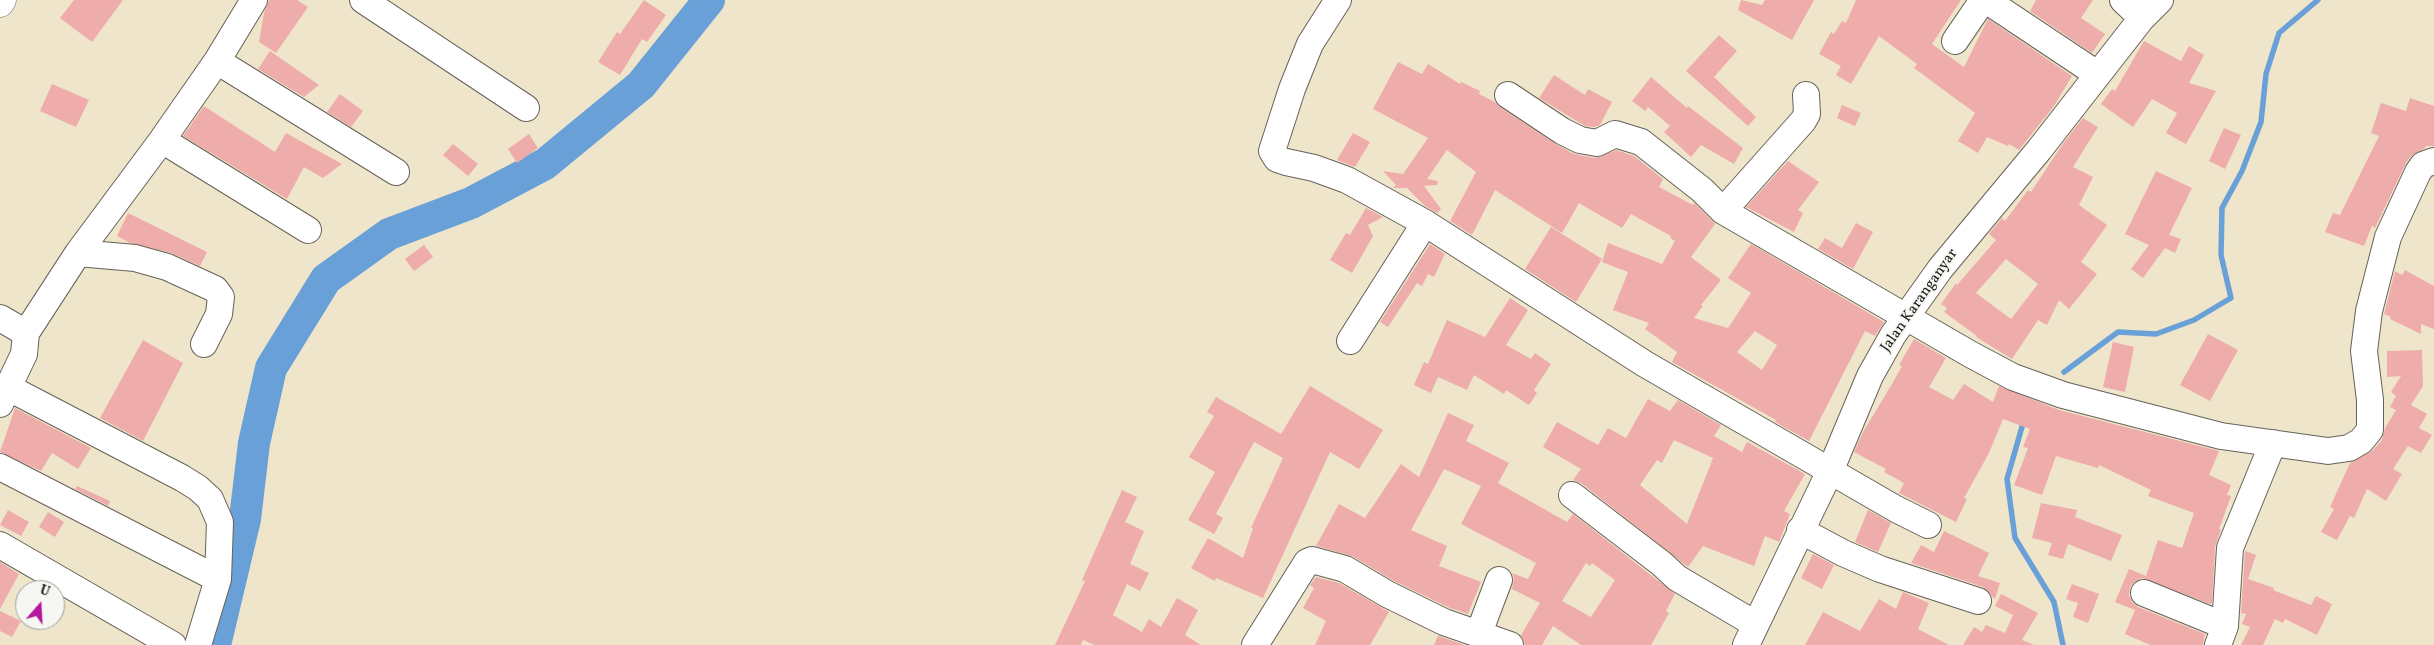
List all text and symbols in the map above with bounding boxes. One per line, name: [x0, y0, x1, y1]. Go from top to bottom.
street label: Jalan Karanganyar: [1878, 246, 1962, 356]
north arrow: [15, 580, 65, 630]
text: U: [37, 581, 52, 602]

